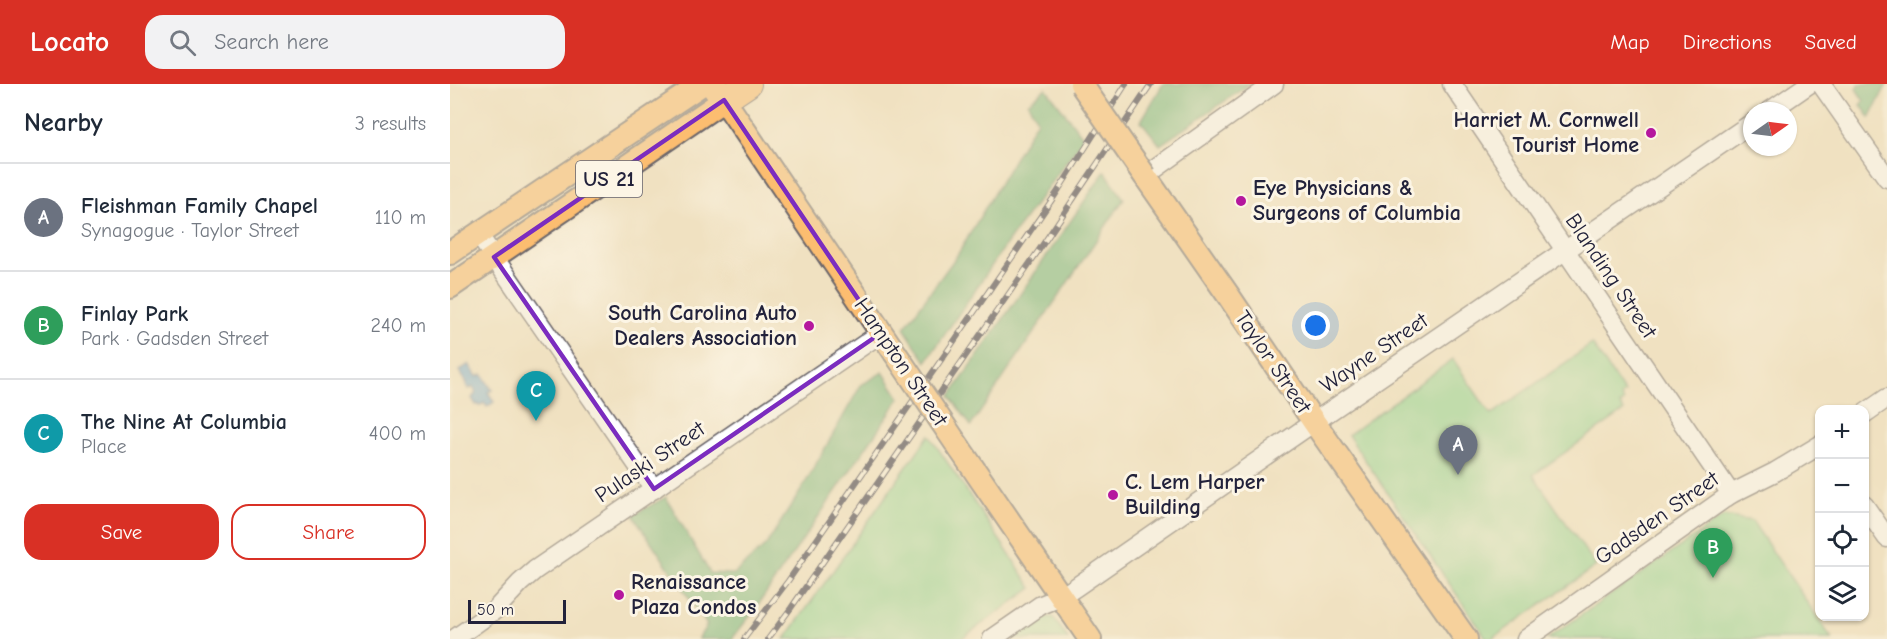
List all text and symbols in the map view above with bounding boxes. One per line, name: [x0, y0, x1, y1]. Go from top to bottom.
search box: [145, 15, 565, 69]
text: Locato: [30, 26, 109, 58]
icon: search: [166, 26, 199, 59]
text: Search here: [214, 29, 329, 55]
text: Map: [1610, 30, 1650, 54]
text: Directions: [1683, 30, 1772, 54]
text: Saved: [1805, 30, 1857, 54]
north arrow: [1743, 102, 1797, 156]
place label: Harriet M. Cornwell Tourist Home: [1453, 107, 1639, 158]
text: Nearby: [24, 108, 103, 138]
text: 3 results: [355, 112, 426, 135]
marker: Harriet M. Cornwell Tourist Home: [1644, 126, 1658, 140]
road number: US 21: [576, 161, 642, 197]
place label: Eye Physicians & Surgeons of Columbia: [1253, 175, 1461, 226]
text: Fleishman Family Chapel: [81, 193, 318, 219]
marker: Eye Physicians & Surgeons of Columbia: [1234, 194, 1248, 208]
text: A: [38, 206, 49, 229]
text: 110 m: [375, 206, 426, 229]
street label: Blanding Street: [1560, 209, 1663, 344]
text: Synagogue · Taylor Street: [81, 219, 299, 242]
street label: Hampton Street: [849, 293, 954, 432]
place label: South Carolina Auto Dealers Association: [608, 300, 797, 351]
text: Finlay Park: [81, 301, 188, 327]
street label: Taylor Street: [1229, 306, 1317, 419]
street label: Wayne Street: [1315, 307, 1433, 399]
your location: [1301, 311, 1330, 340]
text: B: [37, 314, 50, 337]
text: 240 m: [371, 314, 426, 337]
marker: South Carolina Auto Dealers Association: [802, 319, 816, 333]
text: Park · Gadsden Street: [81, 327, 268, 350]
pin: C: [516, 372, 556, 421]
map controls: [1815, 405, 1869, 621]
button: +: [1815, 405, 1869, 459]
text: The Nine At Columbia: [81, 409, 287, 435]
street label: Pulaski Street: [590, 415, 710, 508]
text: C: [37, 422, 50, 445]
text: 400 m: [369, 422, 426, 445]
pin: A: [1438, 426, 1478, 475]
text: Place: [81, 435, 127, 458]
button: −: [1815, 459, 1869, 513]
street label: Gadsden Street: [1590, 465, 1724, 570]
place label: C. Lem Harper Building: [1125, 469, 1264, 520]
marker: C. Lem Harper Building: [1106, 488, 1120, 502]
button: Save: [24, 504, 219, 560]
button: Share: [231, 504, 426, 560]
button: locate: [1815, 513, 1869, 567]
pin: B: [1694, 528, 1732, 578]
button: layers: [1815, 567, 1869, 621]
place label: Renaissance Plaza Condos: [631, 569, 756, 620]
marker: Renaissance Plaza Condos: [612, 588, 626, 602]
scale bar: [468, 597, 566, 624]
text: 50 m: [477, 601, 514, 619]

